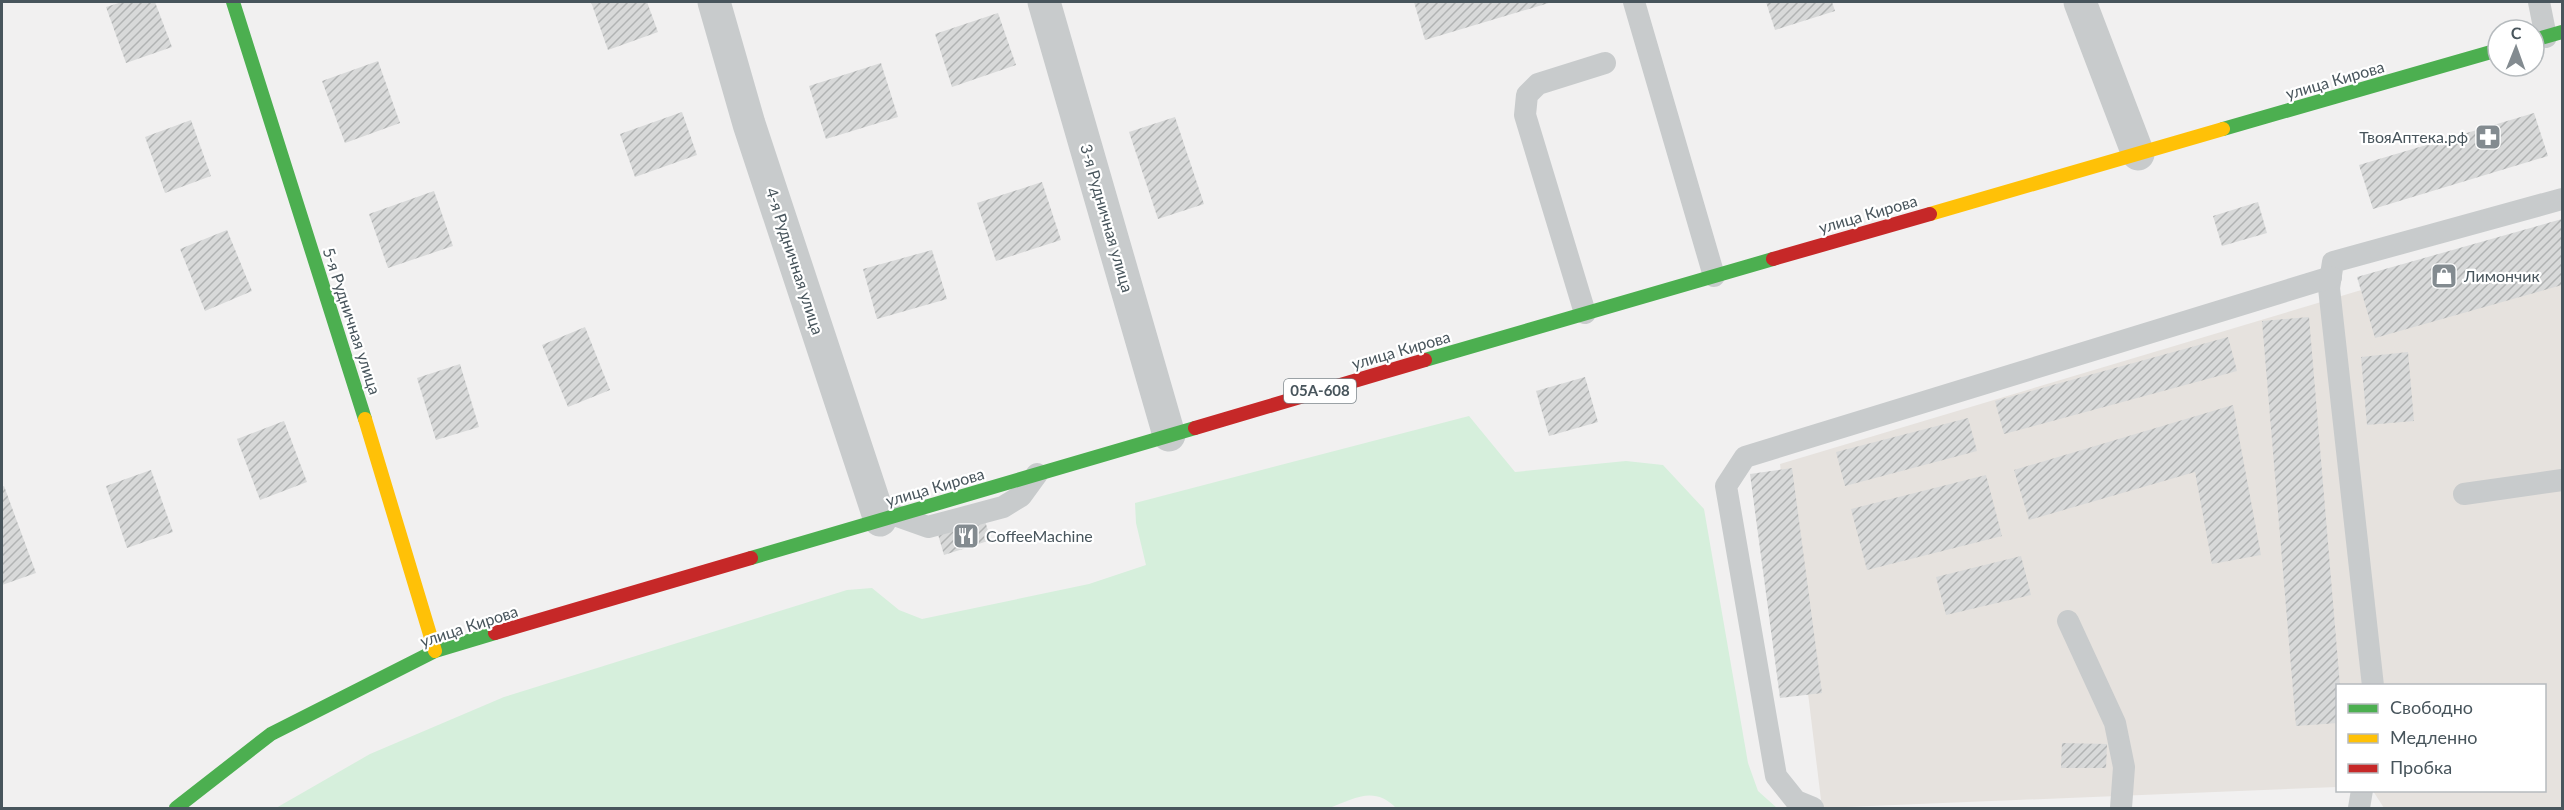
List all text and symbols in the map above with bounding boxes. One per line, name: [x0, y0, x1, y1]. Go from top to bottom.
north arrow: [2486, 18, 2546, 78]
text: С: [2511, 23, 2522, 42]
street label: улица Кирова: [2283, 56, 2386, 103]
pharmacy icon: ТвояАптека.рф: [2473, 122, 2503, 152]
place label: ТвояАптека.рф: [2359, 127, 2468, 146]
street label: 3-я Рудничная улица: [1077, 142, 1138, 294]
street label: 4-я Рудничная улица: [763, 185, 828, 337]
street label: улица Кирова: [1816, 190, 1919, 237]
street label: 5-я Рудничная улица: [320, 245, 385, 397]
shop icon: Лимончик: [2429, 261, 2459, 291]
place label: Лимончик: [2463, 266, 2541, 285]
street label: улица Кирова: [1349, 326, 1452, 373]
road number: 05А-608: [1284, 379, 1356, 403]
street label: улица Кирова: [883, 463, 986, 510]
restaurant icon: CoffeeMachine: [951, 521, 981, 551]
place label: CoffeeMachine: [986, 526, 1093, 545]
street label: улица Кирова: [418, 601, 520, 650]
legend: [2336, 684, 2546, 792]
text: Свободно: [2390, 696, 2473, 718]
text: Медленно: [2390, 726, 2478, 748]
text: Пробка: [2390, 756, 2452, 778]

